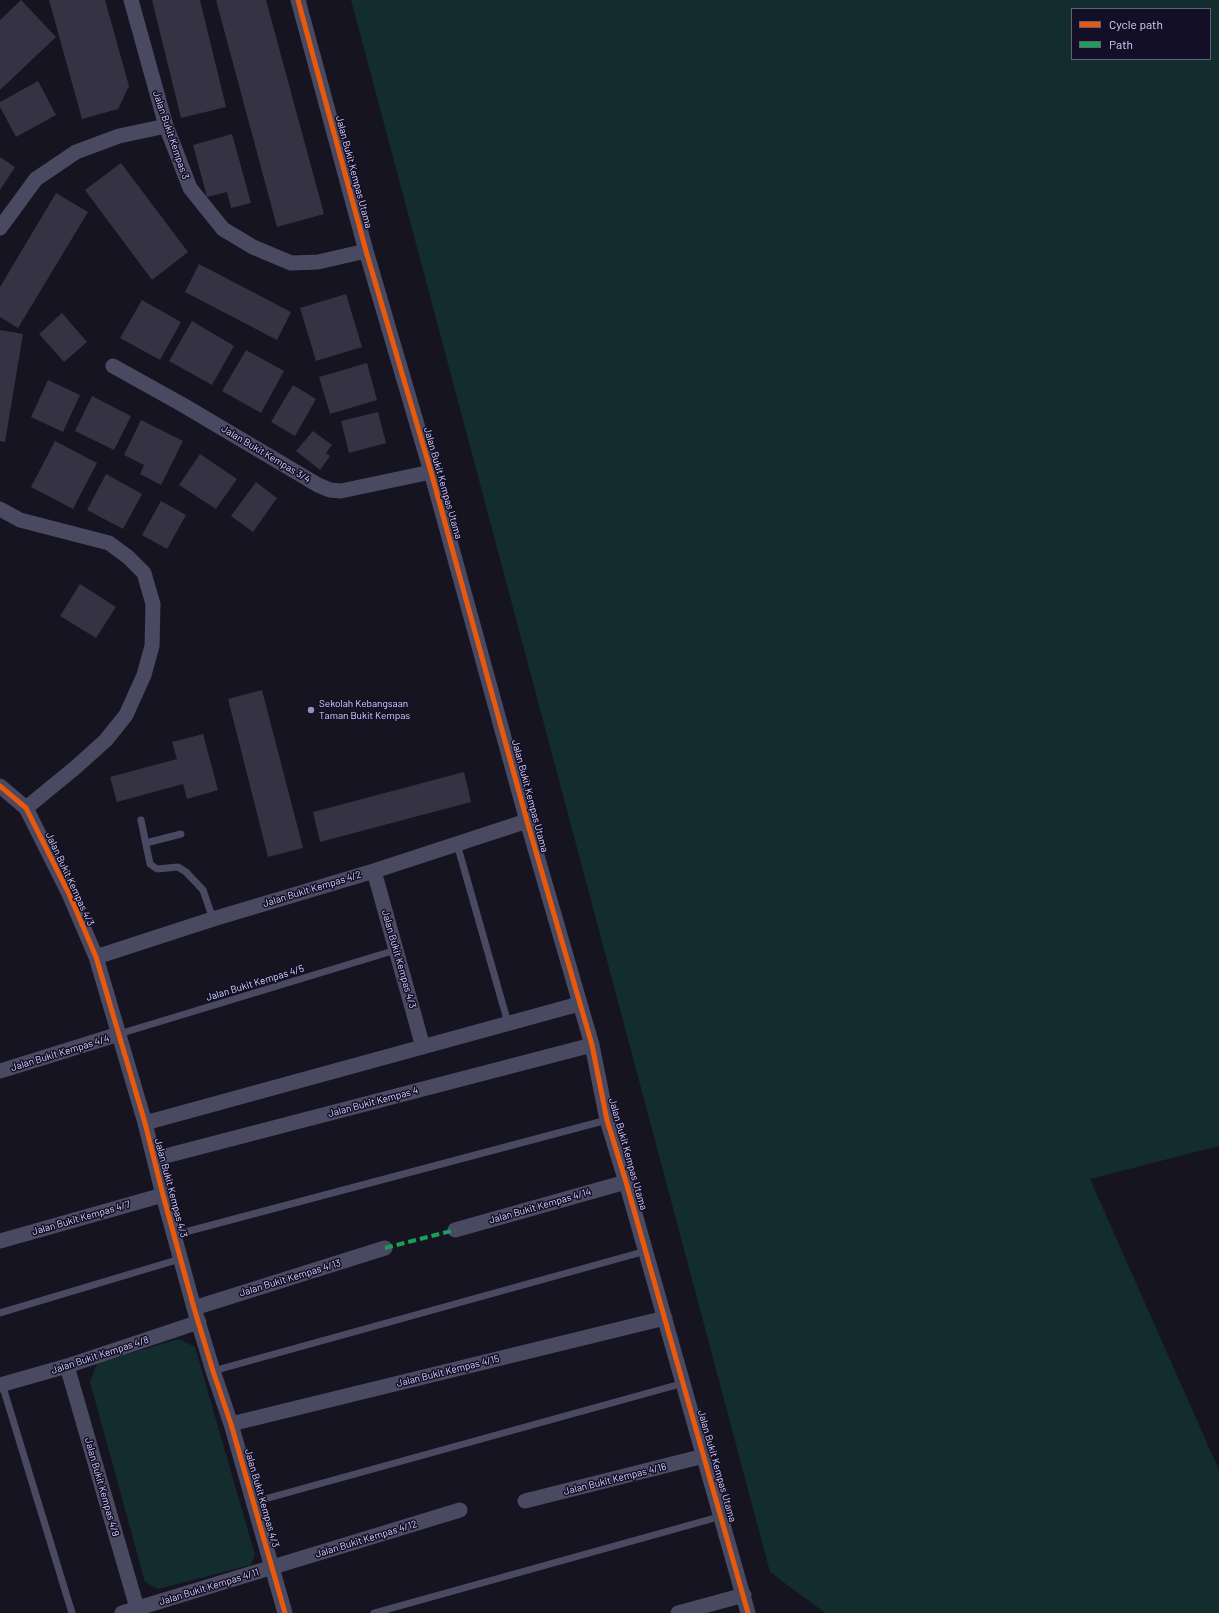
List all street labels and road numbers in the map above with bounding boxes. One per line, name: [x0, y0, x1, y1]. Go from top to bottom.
street label: Jalan Bukit Kempas 3: [150, 89, 192, 181]
street label: Jalan Bukit Kempas Utama: [333, 114, 375, 230]
street label: Jalan Bukit Kempas 3/4: [219, 423, 313, 485]
street label: Jalan Bukit Kempas Utama: [421, 426, 465, 540]
street label: Jalan Bukit Kempas Utama: [509, 738, 551, 854]
street label: Jalan Bukit Kempas 4/3: [43, 830, 97, 928]
street label: Jalan Bukit Kempas 4/2: [261, 868, 363, 910]
street label: Jalan Bukit Kempas 4/3: [379, 908, 419, 1010]
street label: Jalan Bukit Kempas 4/5: [204, 962, 306, 1004]
street label: Jalan Bukit Kempas 4/4: [9, 1032, 111, 1074]
street label: Jalan Bukit Kempas 4: [327, 1084, 419, 1120]
street label: Jalan Bukit Kempas Utama: [606, 1097, 650, 1211]
street label: Jalan Bukit Kempas 4/3: [152, 1137, 190, 1239]
street label: Jalan Bukit Kempas 4/14: [487, 1186, 593, 1226]
street label: Jalan Bukit Kempas 4/7: [31, 1198, 131, 1238]
street label: Jalan Bukit Kempas 4/13: [238, 1257, 342, 1299]
street label: Jalan Bukit Kempas 4/8: [50, 1334, 150, 1376]
street label: Jalan Bukit Kempas 4/15: [395, 1352, 501, 1390]
street label: Jalan Bukit Kempas Utama: [695, 1409, 739, 1523]
street label: Jalan Bukit Kempas 4/9: [82, 1436, 122, 1538]
street label: Jalan Bukit Kempas 4/3: [242, 1447, 282, 1549]
street label: Jalan Bukit Kempas 4/16: [562, 1460, 668, 1498]
street label: Jalan Bukit Kempas 4/12: [314, 1518, 418, 1560]
street label: Jalan Bukit Kempas 4/11: [158, 1566, 260, 1608]

